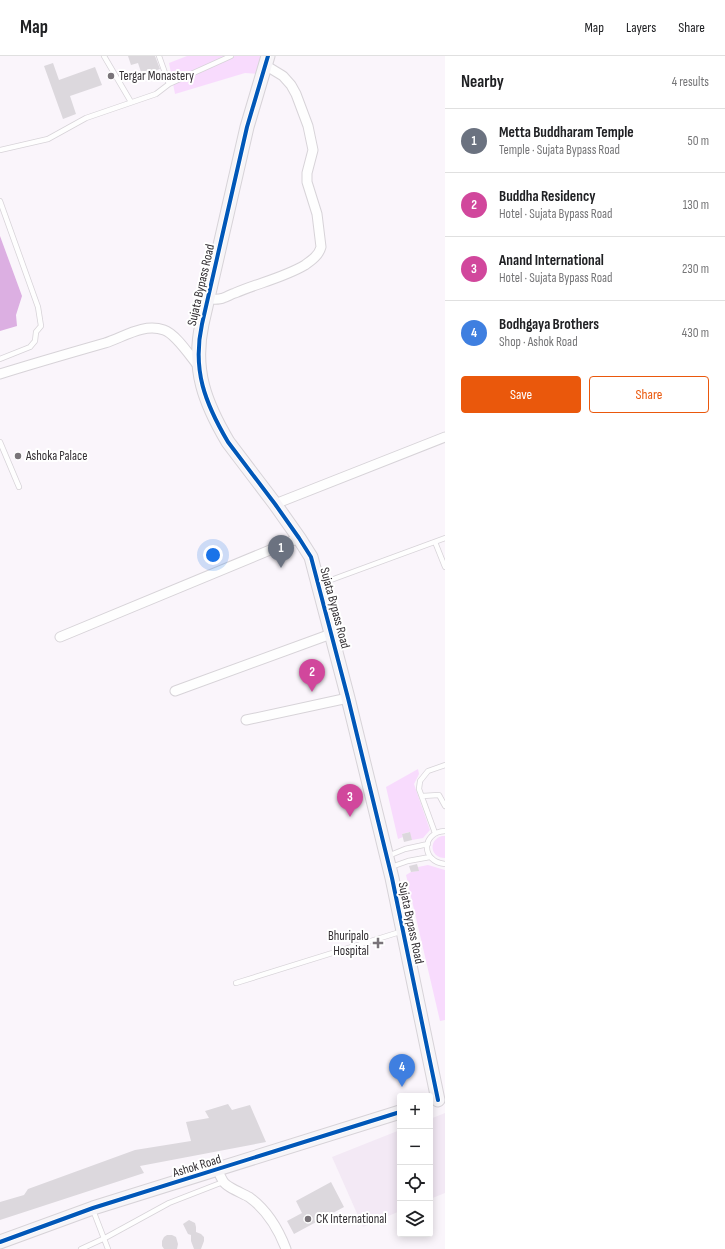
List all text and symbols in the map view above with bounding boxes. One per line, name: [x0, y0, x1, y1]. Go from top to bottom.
text: Map: [20, 16, 48, 39]
text: Map: [584, 19, 604, 36]
text: Layers: [626, 19, 656, 36]
text: Share: [678, 19, 705, 36]
place label: Tergar Monastery: [119, 68, 194, 84]
marker: Tergar Monastery: [106, 71, 116, 81]
text: Nearby: [461, 72, 504, 92]
text: 4 results: [672, 74, 709, 90]
text: Metta Buddharam Temple: [499, 123, 634, 142]
text: 1: [471, 133, 477, 149]
text: 50 m: [688, 133, 709, 149]
text: Temple · Sujata Bypass Road: [499, 142, 620, 158]
text: Buddha Residency: [499, 187, 595, 206]
text: 2: [471, 197, 477, 213]
text: 130 m: [683, 197, 709, 213]
text: Hotel · Sujata Bypass Road: [499, 206, 613, 222]
street label: Sujata Bypass Road: [184, 243, 218, 327]
text: Anand International: [499, 251, 604, 270]
text: 3: [471, 261, 477, 277]
text: 230 m: [682, 261, 709, 277]
text: Hotel · Sujata Bypass Road: [499, 270, 613, 286]
text: Bodhgaya Brothers: [499, 315, 599, 334]
text: 4: [471, 325, 477, 341]
text: 430 m: [682, 325, 709, 341]
text: Shop · Ashok Road: [499, 334, 578, 350]
button: Save: [461, 376, 581, 413]
button: Share: [589, 376, 709, 413]
place label: Ashoka Palace: [25, 448, 87, 464]
marker: Ashoka Palace: [13, 451, 23, 461]
pin: 1: [268, 535, 294, 568]
your location: [203, 545, 223, 565]
street label: Sujata Bypass Road: [316, 566, 354, 650]
pin: 2: [299, 659, 325, 692]
pin: 3: [337, 784, 363, 817]
street label: Sujata Bypass Road: [395, 881, 427, 965]
place label: Bhuripalo Hospital: [328, 928, 369, 959]
marker: Bhuripalo Hospital: [372, 937, 384, 949]
pin: 4: [389, 1054, 415, 1087]
map controls: [397, 1093, 433, 1237]
button: +: [397, 1093, 433, 1129]
button: −: [397, 1129, 433, 1165]
street label: Ashok Road: [170, 1151, 223, 1181]
button: locate: [397, 1165, 433, 1201]
button: layers: [397, 1201, 433, 1237]
place label: CK International: [316, 1211, 387, 1227]
marker: CK International: [303, 1214, 313, 1224]

